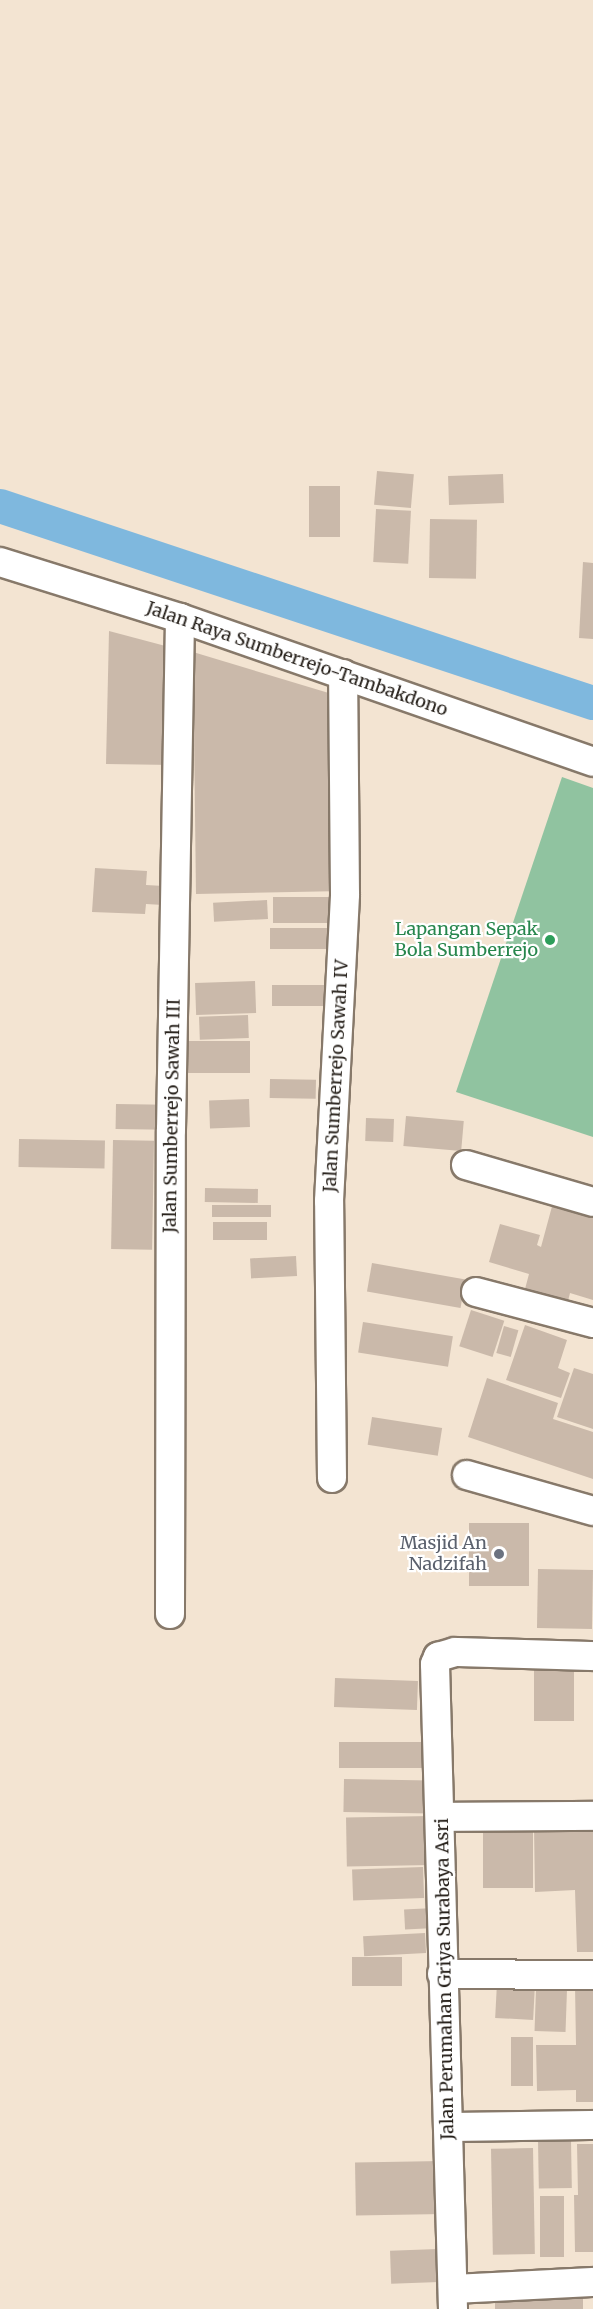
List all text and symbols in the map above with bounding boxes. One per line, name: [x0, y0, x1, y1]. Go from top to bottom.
street label: Jalan Raya Sumberrejo-Tambakdono: [144, 597, 450, 721]
place label: Lapangan Sepak Bola Sumberrejo: [394, 919, 538, 962]
marker: Lapangan Sepak Bola Sumberrejo: [543, 933, 557, 947]
street label: Jalan Sumberrejo Sawah IV: [319, 959, 353, 1193]
street label: Jalan Sumberrejo Sawah III: [159, 999, 185, 1233]
place label: Masjid An Nadzifah: [400, 1533, 487, 1576]
marker: Masjid An Nadzifah: [492, 1547, 506, 1561]
street label: Jalan Perumahan Griya Surabaya Asri: [431, 1818, 459, 2140]

